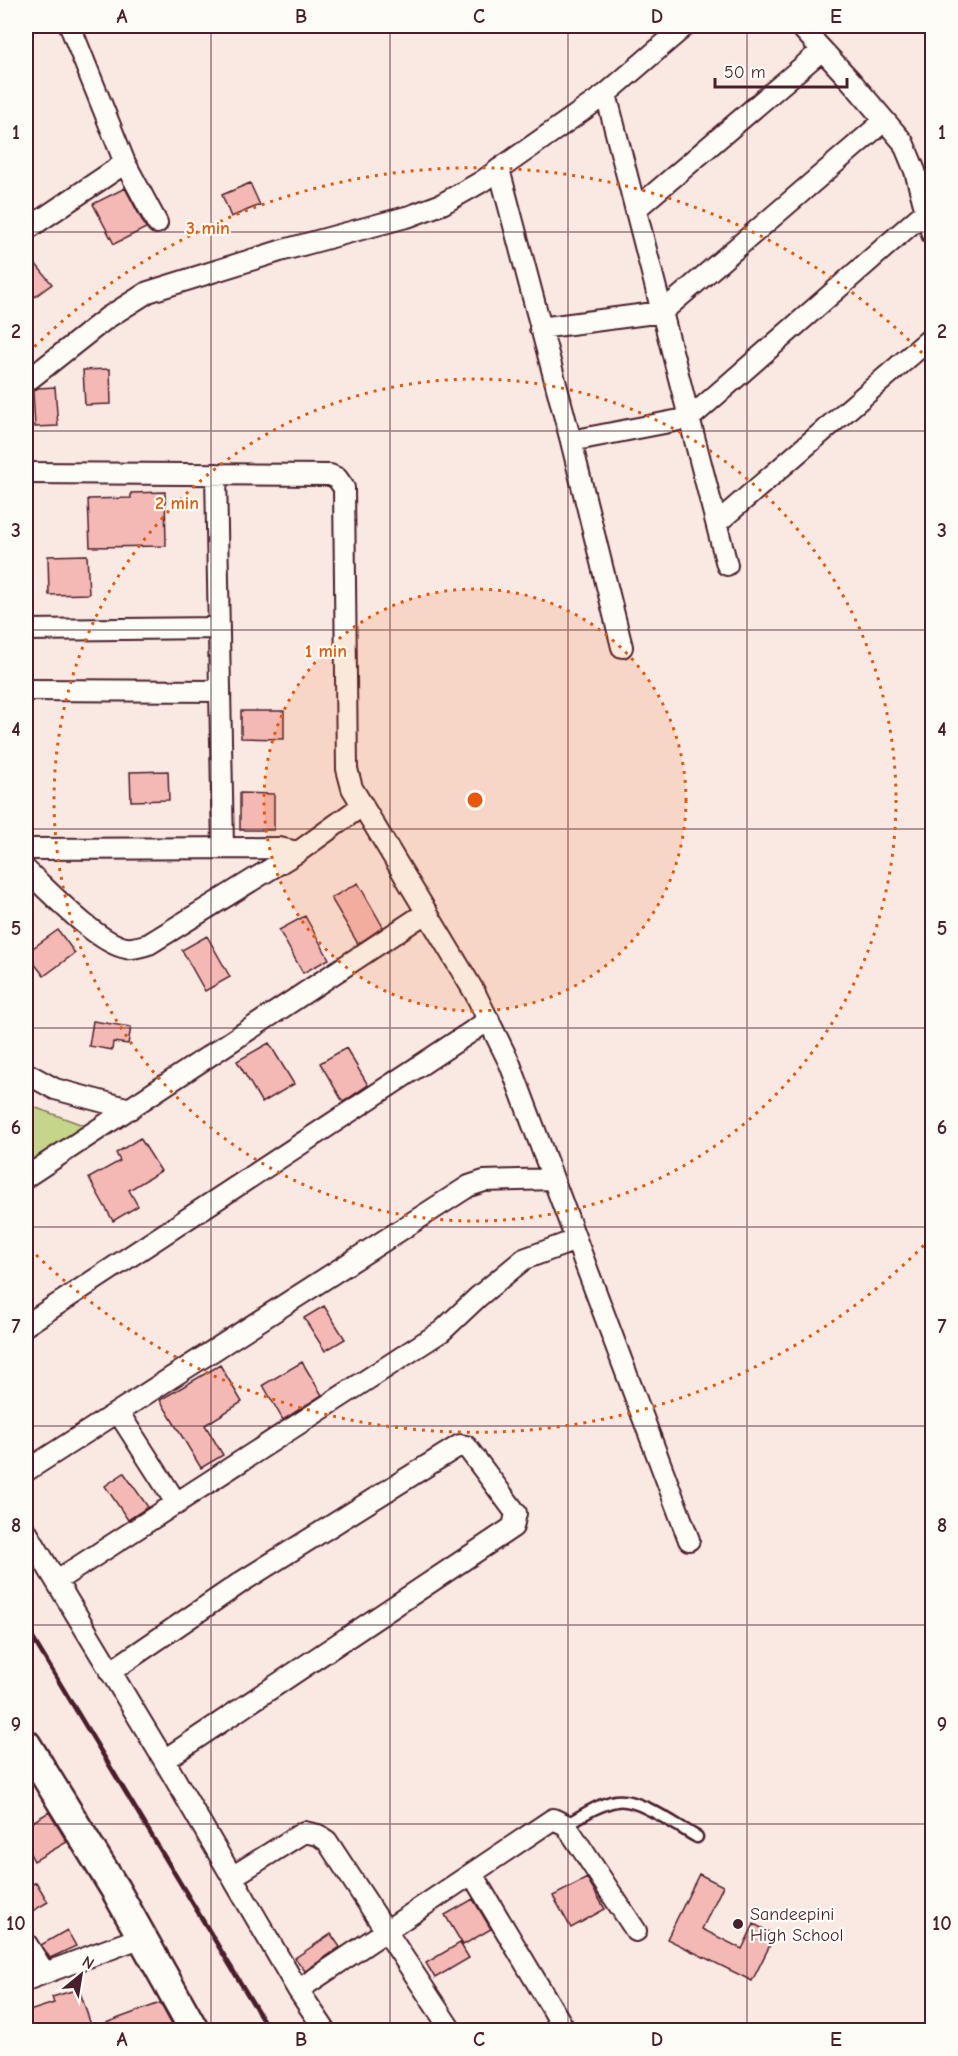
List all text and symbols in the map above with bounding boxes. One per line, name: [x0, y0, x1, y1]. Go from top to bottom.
text: A: [116, 5, 128, 28]
text: B: [295, 5, 307, 28]
text: C: [473, 5, 485, 28]
text: D: [651, 5, 663, 28]
text: E: [830, 5, 842, 28]
scale bar: [715, 51, 847, 89]
text: 50 m: [724, 62, 766, 83]
text: 1: [12, 121, 20, 144]
text: 1: [938, 121, 946, 144]
text: 3 min: [186, 218, 230, 239]
text: 2: [11, 320, 21, 343]
text: 2: [937, 320, 947, 343]
text: 2 min: [155, 493, 199, 514]
text: 3: [11, 519, 21, 542]
text: 3: [937, 519, 947, 542]
text: 1 min: [305, 641, 347, 662]
text: 4: [11, 718, 21, 741]
text: 4: [937, 718, 947, 741]
centre of rings: [465, 790, 485, 810]
text: 5: [11, 917, 21, 940]
text: 5: [937, 917, 947, 940]
text: 6: [11, 1116, 21, 1139]
text: 6: [937, 1116, 947, 1139]
text: 7: [12, 1315, 21, 1338]
text: 7: [938, 1315, 947, 1338]
text: 8: [11, 1514, 21, 1537]
text: 8: [937, 1514, 947, 1537]
text: 9: [11, 1713, 21, 1736]
text: 9: [937, 1713, 947, 1736]
place label: Sandeepini High School: [750, 1904, 844, 1946]
text: 10: [6, 1912, 26, 1935]
text: 10: [932, 1912, 952, 1935]
marker: Sandeepini High School: [731, 1917, 745, 1931]
north arrow: [51, 1945, 111, 2005]
text: N: [79, 1952, 97, 1973]
text: A: [116, 2028, 128, 2051]
text: B: [295, 2028, 307, 2051]
text: C: [473, 2028, 485, 2051]
text: D: [651, 2028, 663, 2051]
text: E: [830, 2028, 842, 2051]

